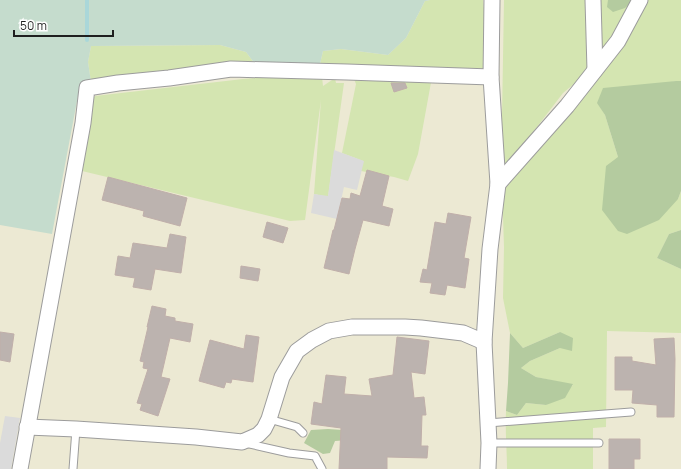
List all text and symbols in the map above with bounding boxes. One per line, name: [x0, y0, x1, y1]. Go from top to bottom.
scale bar: [14, 12, 113, 38]
text: 50 m: [20, 17, 47, 34]

